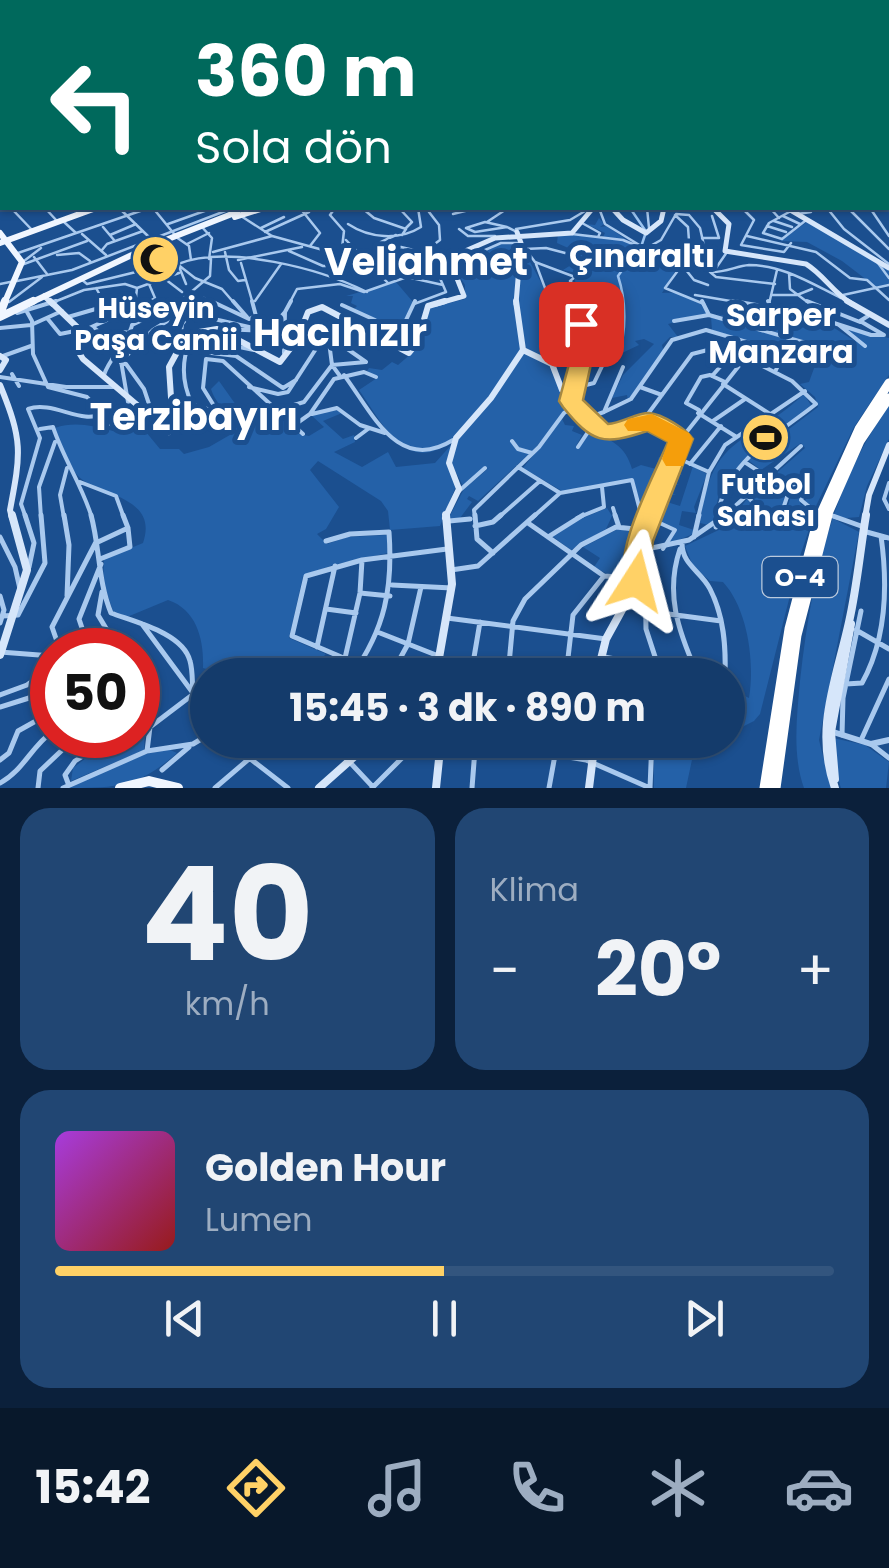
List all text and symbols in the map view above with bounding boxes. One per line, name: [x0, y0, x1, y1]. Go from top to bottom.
text: 360 m: [195, 22, 417, 121]
icon: left: [30, 40, 160, 170]
text: Sola dön: [195, 116, 392, 179]
district label: Çınaraltı: [569, 233, 715, 278]
mosque icon: Hüseyin Paşa Camii: [130, 234, 182, 286]
district label: Veliahmet: [324, 235, 528, 288]
pin: [539, 282, 624, 367]
place label: Hüseyin Paşa Camii: [74, 289, 238, 360]
district label: Sarper Manzara: [708, 292, 854, 374]
icon: arrive: [554, 297, 609, 352]
district label: Hacıhızır: [253, 306, 427, 359]
district label: Terzibayırı: [90, 390, 298, 443]
sports icon: Futbol Sahası: [740, 411, 792, 463]
place label: Futbol Sahası: [717, 465, 815, 536]
position arrow: [584, 529, 688, 633]
road number: O-4: [762, 557, 838, 597]
speed limit sign: 50: [30, 628, 160, 758]
text: 15:45 · 3 dk · 890 m: [289, 681, 646, 734]
text: 40: [141, 823, 314, 1006]
text: Klima: [490, 867, 579, 912]
text: 20°: [595, 917, 721, 1022]
text: −: [490, 932, 520, 1009]
text: +: [796, 932, 834, 1009]
text: km/h: [185, 981, 270, 1026]
text: Golden Hour: [205, 1141, 446, 1194]
text: Lumen: [205, 1197, 313, 1242]
icon: previous: [157, 1291, 212, 1346]
icon: pause: [417, 1291, 472, 1346]
icon: next: [677, 1291, 732, 1346]
icon: directions: [221, 1453, 291, 1523]
icon: music: [362, 1453, 432, 1523]
icon: phone: [502, 1453, 572, 1523]
icon: climate: [643, 1453, 713, 1523]
icon: car: [784, 1453, 854, 1523]
text: 15:42: [35, 1456, 150, 1519]

